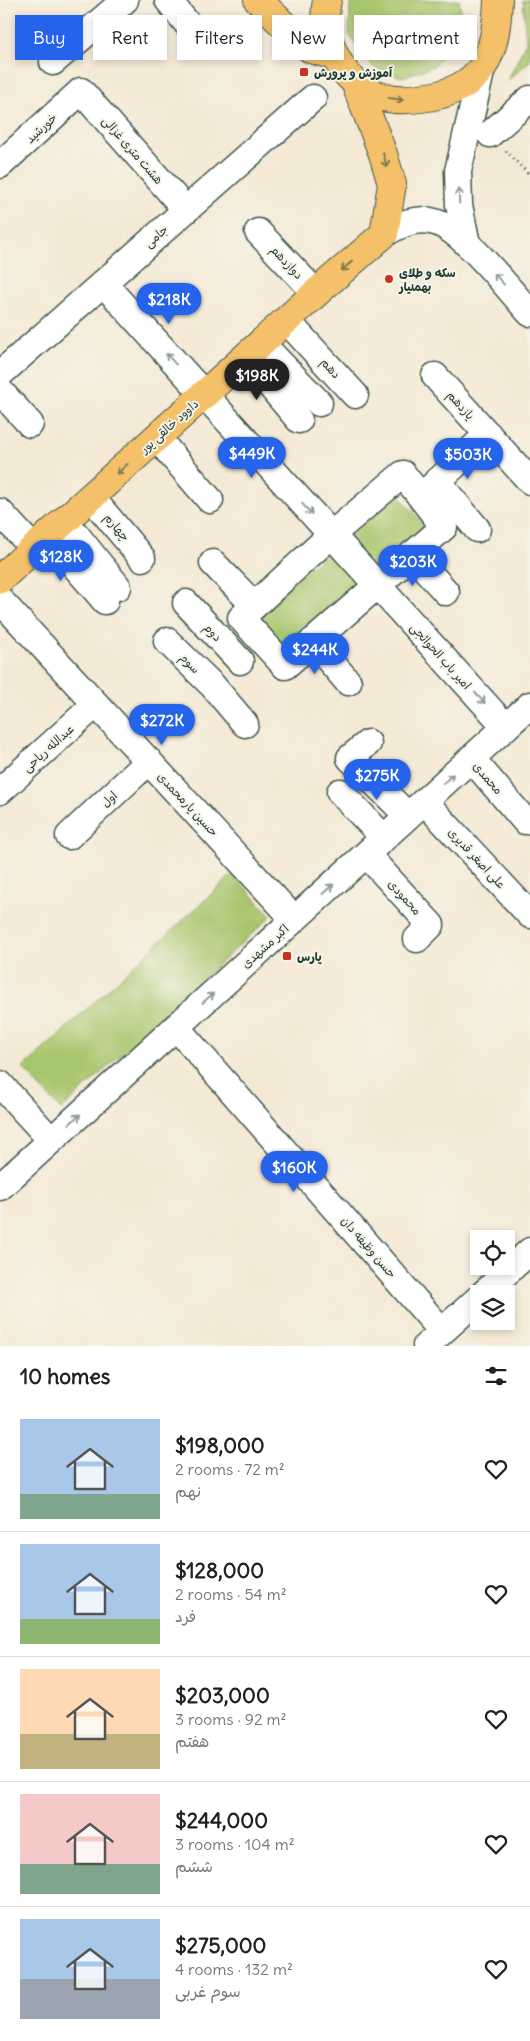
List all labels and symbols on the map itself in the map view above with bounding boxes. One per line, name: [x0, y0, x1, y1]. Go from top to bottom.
place label: آموزش و پرورش: [314, 65, 393, 81]
marker: آموزش و پرورش: [298, 66, 310, 78]
one-way arrow: [388, 94, 404, 104]
street label: خورشید: [22, 110, 60, 146]
street label: هشت متری غزالی: [99, 113, 167, 188]
one-way arrow: [380, 152, 390, 168]
one-way arrow: [454, 189, 463, 205]
street label: جامی: [141, 222, 172, 251]
street label: دوازدهم: [266, 242, 306, 283]
one-way arrow: [341, 260, 354, 271]
place label: سکه و طلای بهمنیار: [398, 265, 456, 294]
one-way arrow: [493, 272, 504, 285]
marker: سکه و طلای بهمنیار: [383, 273, 395, 285]
pin: $218K: [134, 282, 204, 325]
one-way arrow: [165, 352, 177, 365]
street label: دهم: [316, 355, 344, 383]
pin: $198K: [222, 358, 292, 401]
street label: یازدهم: [443, 387, 478, 424]
street label: داوود خالقی پور: [136, 396, 202, 458]
pin: $449K: [217, 436, 287, 479]
pin: $503K: [433, 438, 503, 480]
one-way arrow: [116, 463, 129, 474]
one-way arrow: [301, 502, 313, 515]
street label: چهارم: [100, 510, 133, 545]
pin: $128K: [26, 540, 96, 582]
pin: $203K: [378, 544, 448, 587]
street label: دوم: [199, 620, 225, 646]
street label: امیر باب الحوائجی: [407, 620, 475, 693]
pin: $244K: [280, 632, 350, 675]
street label: سوم: [175, 650, 203, 678]
one-way arrow: [474, 692, 486, 705]
pin: $272K: [127, 704, 197, 746]
street label: عبدالله ریاحی: [19, 721, 78, 776]
pin: $275K: [342, 758, 412, 801]
street label: محمدی: [470, 759, 506, 797]
street label: حسین یارمحمدی: [154, 769, 222, 839]
one-way arrow: [442, 773, 455, 785]
street label: اول: [98, 788, 121, 811]
street label: علی اصغر قدیری: [444, 825, 509, 892]
street label: محمودی: [385, 876, 425, 918]
one-way arrow: [322, 883, 335, 894]
street label: اکبر مشهدی: [238, 921, 292, 972]
place label: پارس: [297, 949, 322, 965]
marker: پارس: [281, 950, 293, 962]
one-way arrow: [202, 992, 215, 1004]
one-way arrow: [68, 1113, 81, 1125]
pin: $160K: [259, 1150, 329, 1193]
street label: حسن وظیفه دان: [337, 1213, 400, 1281]

